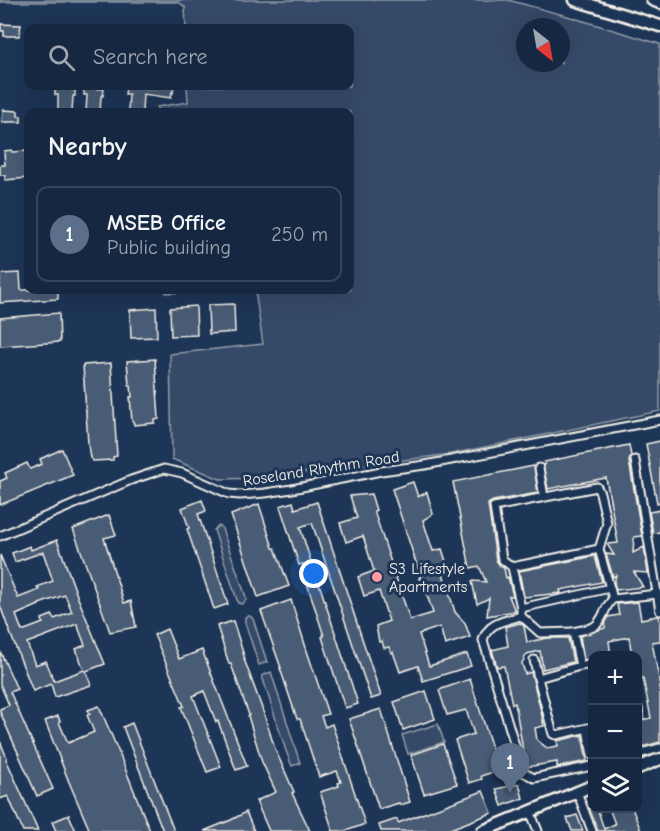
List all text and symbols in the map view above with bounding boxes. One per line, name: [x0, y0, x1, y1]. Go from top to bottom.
north arrow: [516, 18, 570, 72]
search box: [24, 24, 354, 90]
icon: search: [45, 41, 78, 74]
text: Search here: [93, 44, 208, 70]
text: Nearby: [48, 132, 127, 162]
text: MSEB Office: [107, 210, 226, 236]
text: 1: [66, 223, 73, 246]
text: 250 m: [271, 223, 328, 246]
text: Public building: [107, 236, 231, 259]
street label: Roseland Rhythm Road: [242, 448, 401, 490]
your location: [299, 559, 328, 588]
place label: S3 Lifestyle Apartments: [389, 560, 468, 596]
marker: S3 Lifestyle Apartments: [370, 570, 384, 584]
map controls: [588, 651, 642, 813]
button: +: [588, 651, 642, 705]
button: −: [588, 705, 642, 759]
pin: 1: [490, 744, 530, 793]
button: layers: [588, 759, 642, 813]

